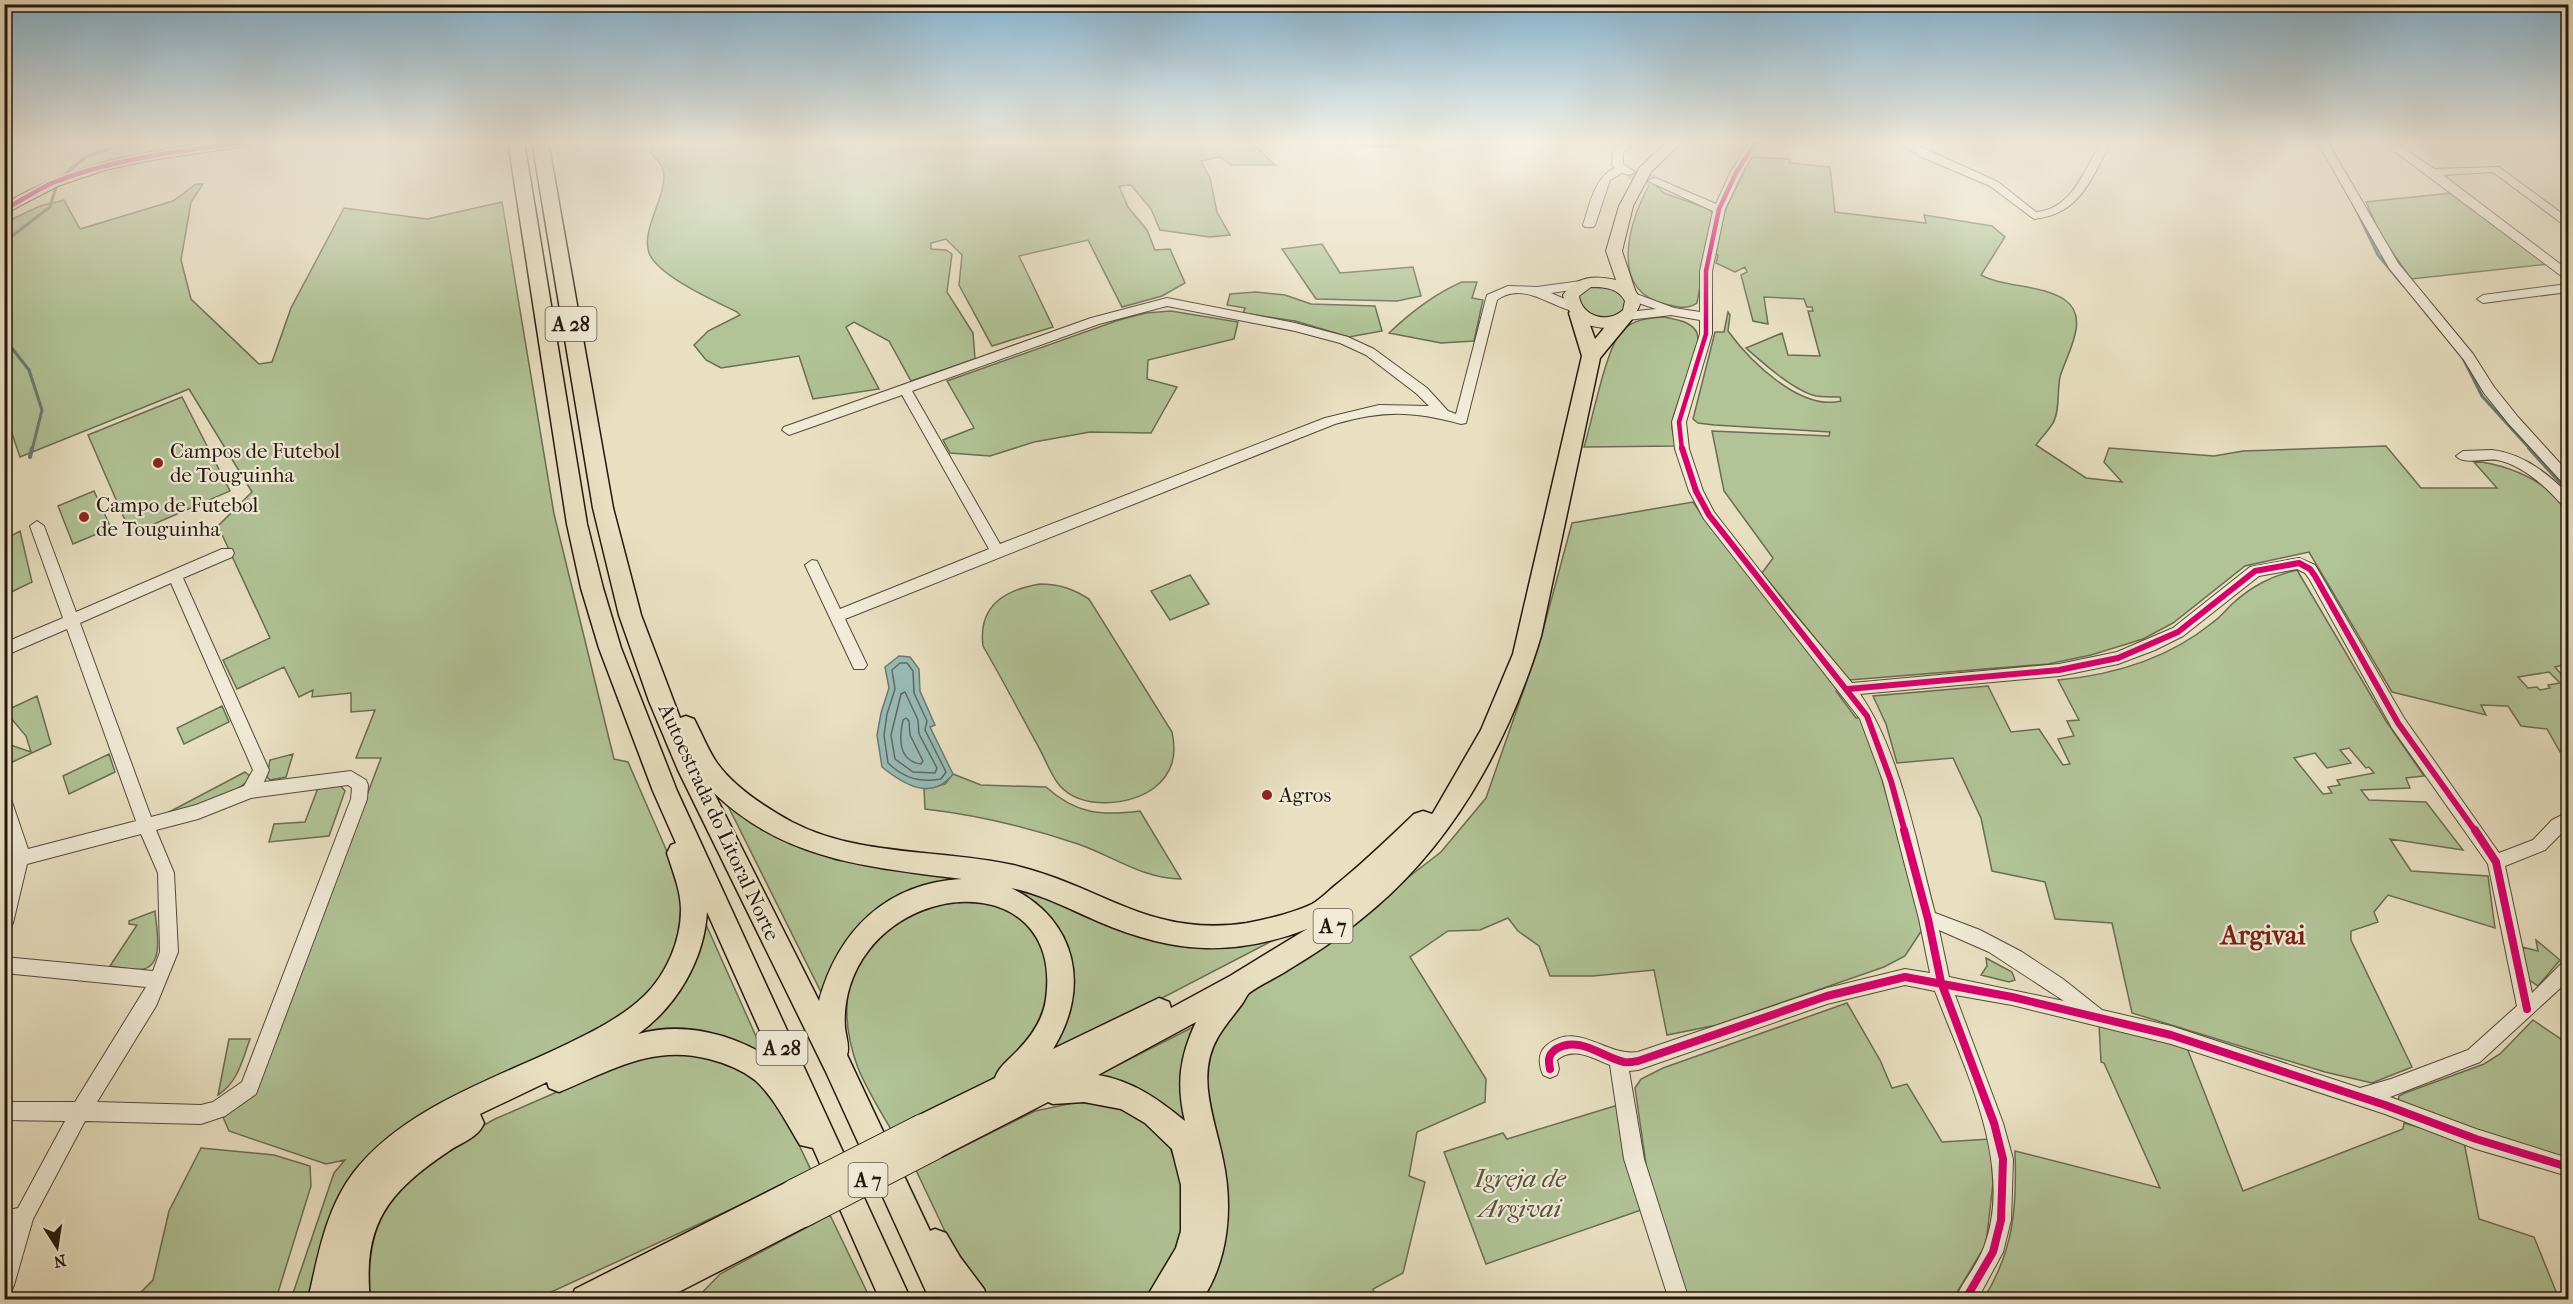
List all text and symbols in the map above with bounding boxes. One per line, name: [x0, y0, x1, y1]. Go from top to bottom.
road number: A 28: [546, 307, 596, 341]
place label: Campos de Futebol de Touguinha: [170, 439, 340, 487]
marker: Campos de Futebol de Touguinha: [151, 456, 165, 470]
place label: Campo de Futebol de Touguinha: [96, 493, 259, 541]
marker: Campo de Futebol de Touguinha: [77, 510, 91, 524]
street label: Autoestrada do Litoral Norte: [653, 699, 785, 944]
place label: Agros: [1278, 783, 1331, 807]
marker: Agros: [1260, 788, 1274, 802]
road number: A 7: [1314, 909, 1352, 943]
district label: Argivai: [2219, 919, 2306, 951]
road number: A 28: [756, 1031, 808, 1065]
road number: A 7: [848, 1163, 888, 1197]
park label: Igreja de Argivai: [1473, 1163, 1567, 1224]
north arrow: [27, 1217, 87, 1277]
text: N: [51, 1251, 68, 1272]

